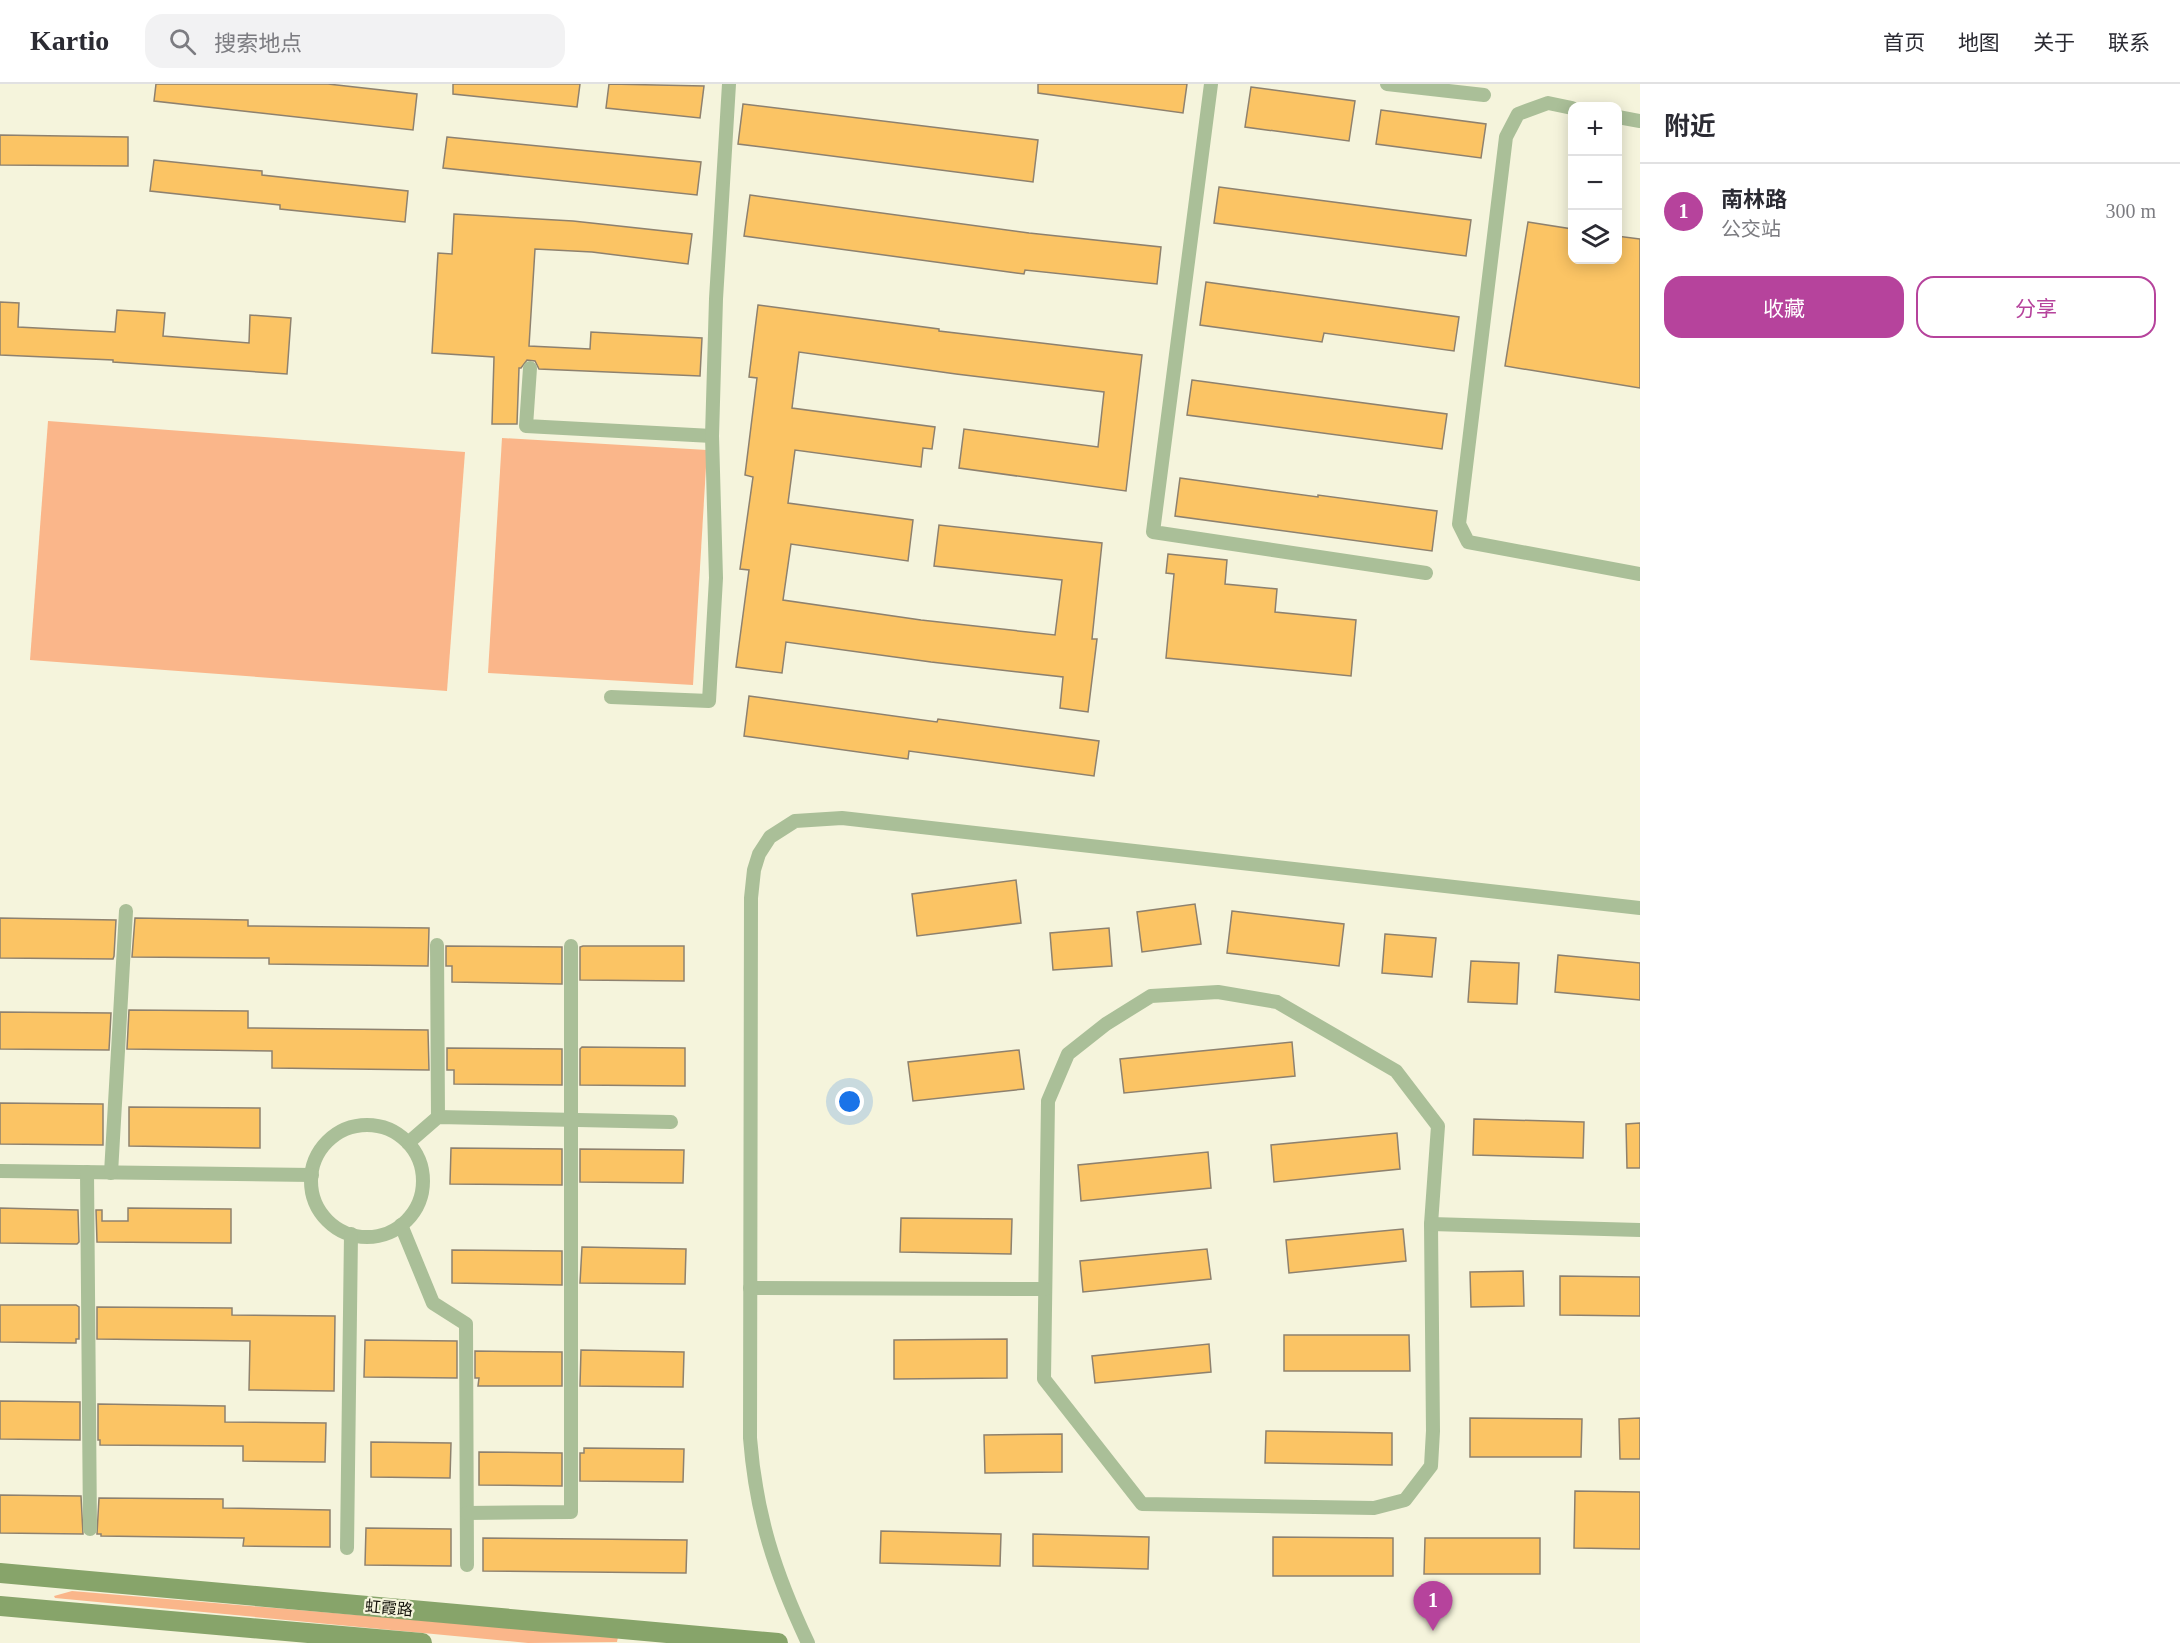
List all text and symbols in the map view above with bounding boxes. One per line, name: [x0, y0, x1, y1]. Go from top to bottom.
search box: [145, 14, 565, 68]
text: Kartio: [30, 25, 109, 56]
icon: search: [166, 25, 199, 58]
text: 搜索地点: [214, 31, 302, 56]
text: 首页: [1883, 31, 1925, 55]
text: 地图: [1958, 31, 2000, 55]
text: 关于: [2033, 31, 2075, 55]
text: 联系: [2108, 31, 2150, 55]
map controls: [1568, 102, 1622, 264]
button: +: [1568, 102, 1622, 156]
text: 附近: [1664, 112, 1716, 141]
button: −: [1568, 156, 1622, 210]
text: 南林路: [1721, 187, 1787, 212]
text: 1: [1679, 200, 1689, 222]
text: 300 m: [2105, 200, 2156, 222]
button: layers: [1568, 210, 1622, 264]
text: 公交站: [1721, 218, 1781, 240]
button: 收藏: [1664, 276, 1904, 338]
button: 分享: [1916, 276, 2156, 338]
your location: [835, 1087, 864, 1116]
pin: 1: [1414, 1582, 1452, 1631]
street label: 虹霞路: [364, 1597, 414, 1619]

